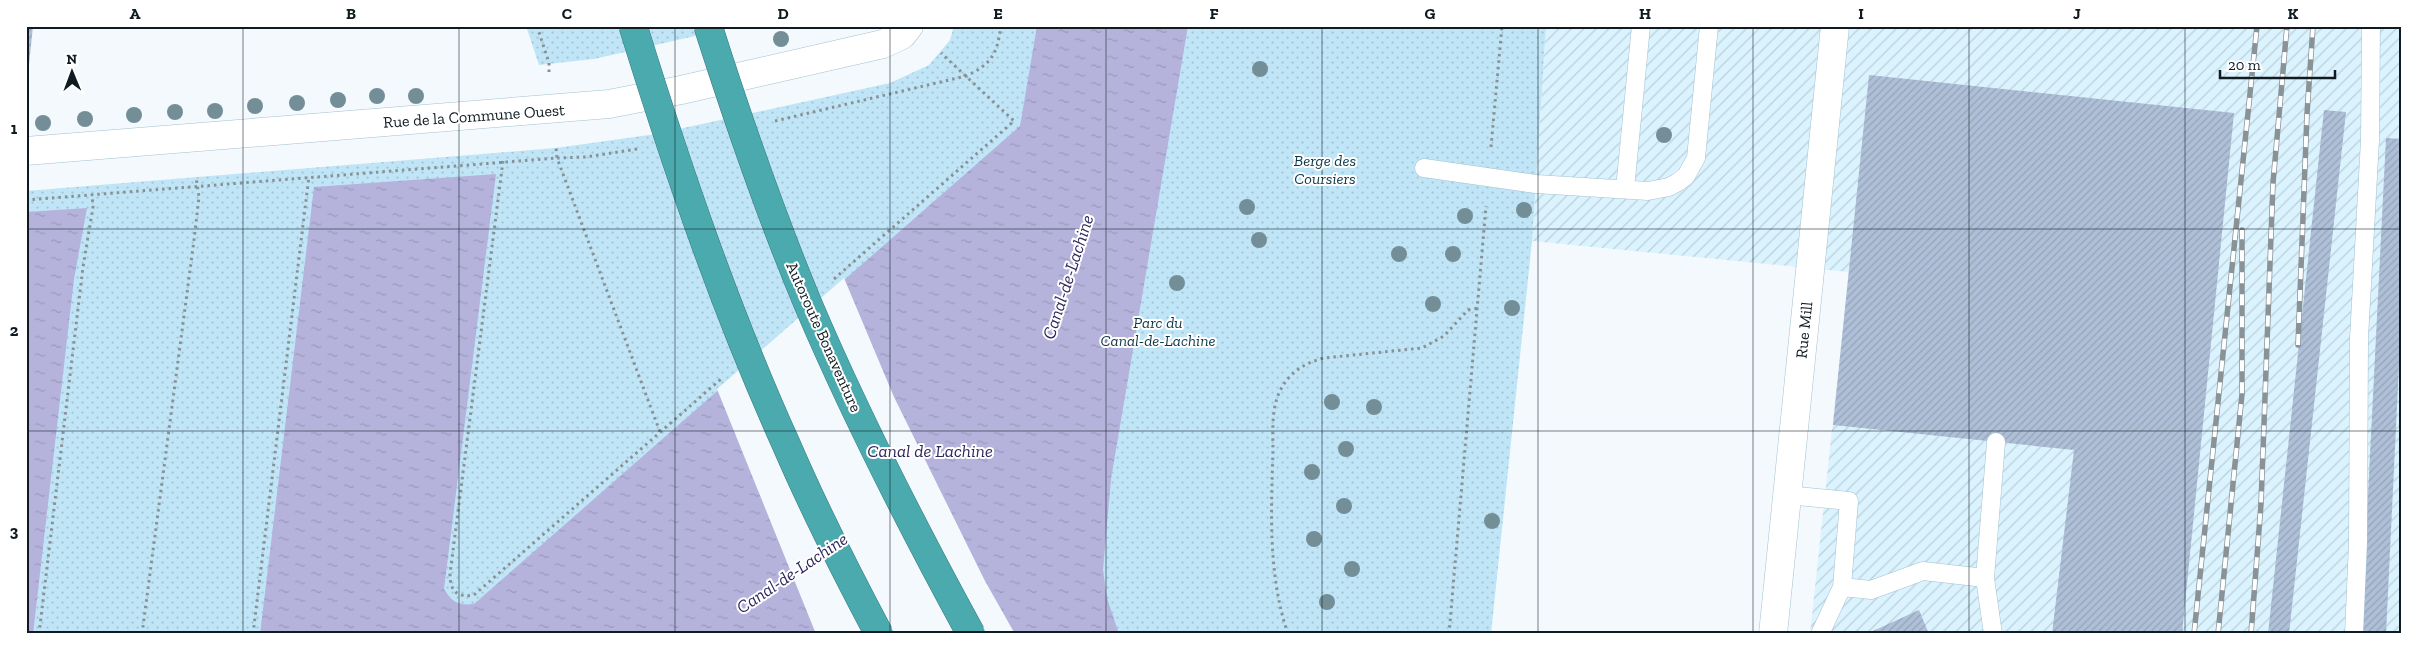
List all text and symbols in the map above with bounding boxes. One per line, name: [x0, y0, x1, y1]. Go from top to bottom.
text: A: [130, 4, 141, 23]
text: B: [346, 4, 356, 23]
text: C: [562, 4, 572, 23]
text: D: [777, 4, 789, 23]
text: E: [993, 4, 1003, 23]
text: F: [1209, 4, 1219, 23]
text: G: [1425, 4, 1436, 23]
text: H: [1639, 4, 1651, 23]
text: I: [1858, 4, 1864, 23]
text: J: [2073, 4, 2081, 23]
text: K: [2288, 4, 2299, 23]
north arrow: [48, 48, 98, 98]
scale bar: [2220, 48, 2336, 80]
text: N: [66, 51, 78, 68]
text: 20 m: [2228, 56, 2261, 74]
street label: Rue de la Commune Ouest: [382, 100, 566, 132]
text: 1: [11, 119, 18, 138]
park label: Berge des Coursiers: [1294, 151, 1356, 188]
water label: Canal-de-Lachine: [1038, 212, 1098, 342]
street label: Autoroute Bonaventure: [782, 259, 866, 415]
street label: Rue Mill: [1792, 301, 1816, 359]
park label: Parc du Canal-de-Lachine: [1100, 313, 1216, 350]
text: 2: [10, 321, 19, 340]
water label: Canal de Lachine: [867, 440, 993, 462]
text: 3: [10, 522, 19, 541]
water label: Canal-de-Lachine: [732, 528, 852, 618]

